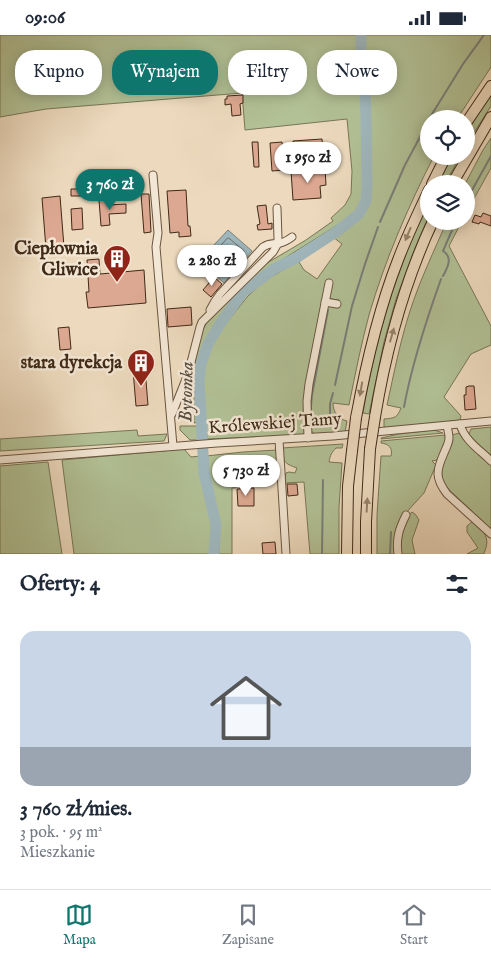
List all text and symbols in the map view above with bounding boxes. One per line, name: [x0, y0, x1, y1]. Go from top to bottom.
text: 09:06: [25, 6, 65, 30]
chip: Kupno: [15, 50, 102, 95]
chip: Wynajem: [112, 50, 218, 95]
chip: Filtry: [228, 50, 307, 95]
chip: Nowe: [317, 50, 397, 95]
map controls: [420, 110, 475, 230]
button: locate: [420, 110, 475, 165]
pin: 1 950 zł: [256, 141, 360, 184]
text: 1 950 zł: [285, 148, 331, 168]
pin: 3 760 zł: [58, 169, 162, 211]
text: 3 760 zł: [87, 175, 133, 195]
button: layers: [420, 175, 475, 230]
one-way arrow: [404, 227, 412, 241]
place label: Ciepłownia Gliwice: [14, 238, 99, 282]
building icon: Ciepłownia Gliwice: [102, 244, 132, 283]
pin: 2 280 zł: [160, 245, 264, 287]
text: 2 280 zł: [188, 251, 236, 271]
one-way arrow: [388, 328, 396, 343]
building icon: stara dyrekcja: [126, 348, 156, 387]
place label: stara dyrekcja: [21, 352, 123, 375]
water label: Bytomka: [174, 361, 200, 423]
one-way arrow: [357, 382, 365, 398]
street label: Królewskiej Tamy: [208, 408, 343, 440]
pin: 5 730 zł: [194, 455, 298, 497]
text: 5 730 zł: [223, 461, 269, 481]
one-way arrow: [363, 497, 371, 513]
icon: filters: [443, 570, 471, 598]
text: Oferty: 4: [20, 571, 100, 598]
icon: home: [201, 663, 291, 753]
text: 3 760 zł/mies.: [20, 796, 132, 823]
text: 3 pok. · 95 m²: [20, 823, 103, 843]
text: Mieszkanie: [20, 843, 95, 863]
tab: Mapa: [63, 901, 96, 949]
tab: Zapisane: [222, 901, 274, 949]
tab: Start: [400, 901, 428, 949]

